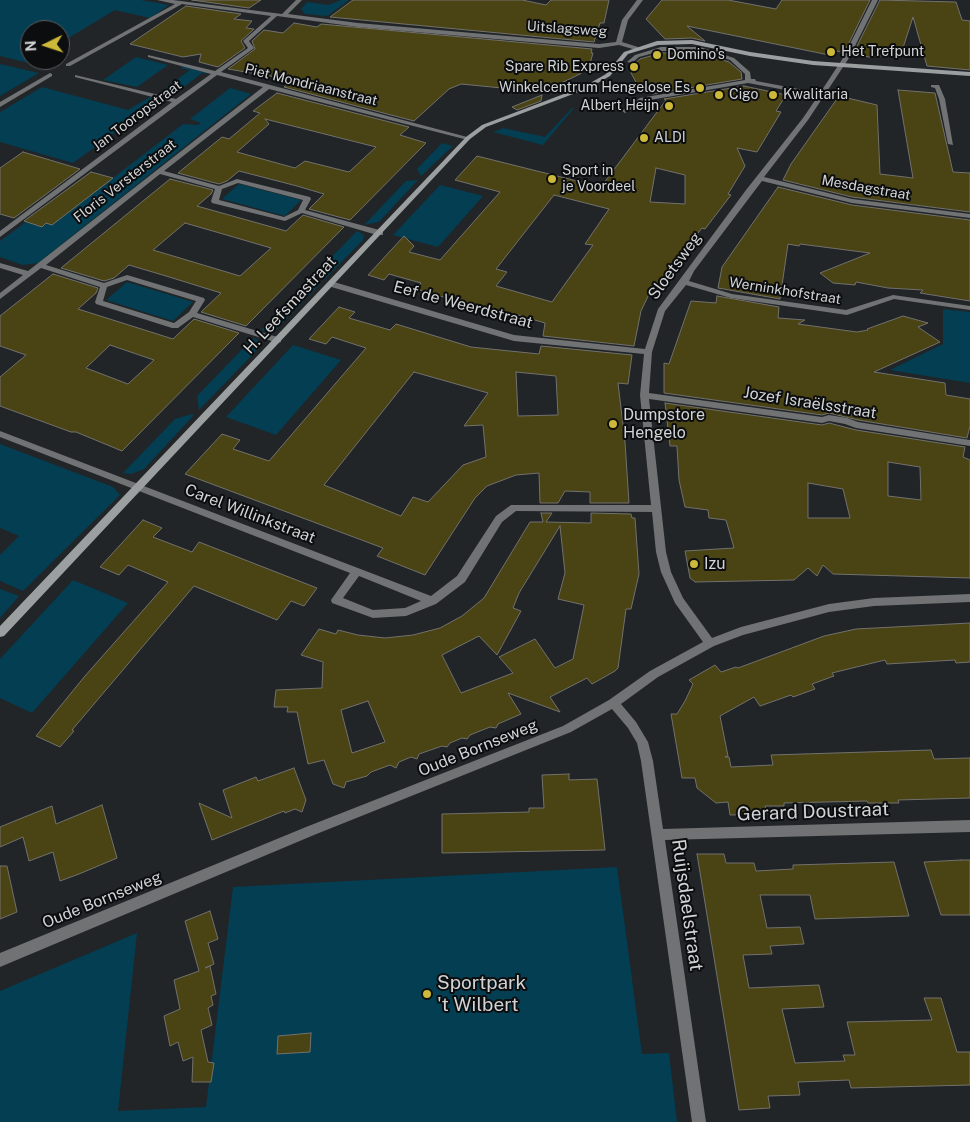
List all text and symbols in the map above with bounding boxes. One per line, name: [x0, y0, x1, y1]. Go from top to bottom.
street label: Uitslagsweg: [526, 18, 608, 40]
north arrow: [20, 20, 70, 70]
text: N: [23, 40, 39, 52]
place label: Het Trefpunt: [841, 44, 924, 60]
marker: Het Trefpunt: [825, 46, 837, 58]
place label: Domino's: [667, 47, 725, 63]
marker: Domino's: [651, 49, 663, 61]
place label: Spare Rib Express: [505, 59, 624, 75]
street label: Piet Mondriaanstraat: [243, 60, 379, 110]
marker: Spare Rib Express: [628, 61, 640, 73]
street label: Jan Tooropstraat: [89, 77, 185, 155]
place label: Winkelcentrum Hengelose Es: [499, 80, 690, 96]
marker: Winkelcentrum Hengelose Es: [694, 82, 706, 94]
place label: Cigo: [729, 87, 758, 103]
place label: Kwalitaria: [783, 87, 848, 103]
marker: Cigo: [713, 89, 725, 101]
marker: Kwalitaria: [767, 89, 779, 101]
place label: Albert Heijn: [581, 98, 659, 114]
marker: Albert Heijn: [663, 100, 675, 112]
place label: ALDI: [654, 130, 686, 146]
marker: ALDI: [638, 132, 650, 144]
street label: Floris Versterstraat: [70, 136, 180, 226]
place label: Sport in je Voordeel: [562, 163, 635, 196]
street label: Mesdagstraat: [820, 172, 912, 204]
marker: Sport in je Voordeel: [546, 173, 558, 185]
street label: Sloetsweg: [644, 229, 706, 303]
street label: H. Leefsmastraat: [240, 252, 340, 358]
street label: Werninkhofstraat: [728, 274, 842, 308]
street label: Eef de Weerdstraat: [391, 277, 535, 333]
street label: Jozef Israëlsstraat: [742, 383, 878, 423]
place label: Dumpstore Hengelo: [623, 405, 705, 443]
marker: Dumpstore Hengelo: [607, 418, 619, 430]
street label: Carel Willinkstraat: [182, 480, 318, 548]
place label: Izu: [704, 554, 725, 574]
marker: Izu: [688, 558, 700, 570]
street label: Oude Bornseweg: [415, 715, 541, 781]
street label: Gerard Doustraat: [737, 798, 889, 826]
street label: Ruijsdaelstraat: [666, 838, 708, 972]
street label: Oude Bornseweg: [39, 867, 165, 933]
place label: Sportpark 't Wilbert: [437, 972, 526, 1016]
marker: Sportpark 't Wilbert: [421, 988, 433, 1000]

